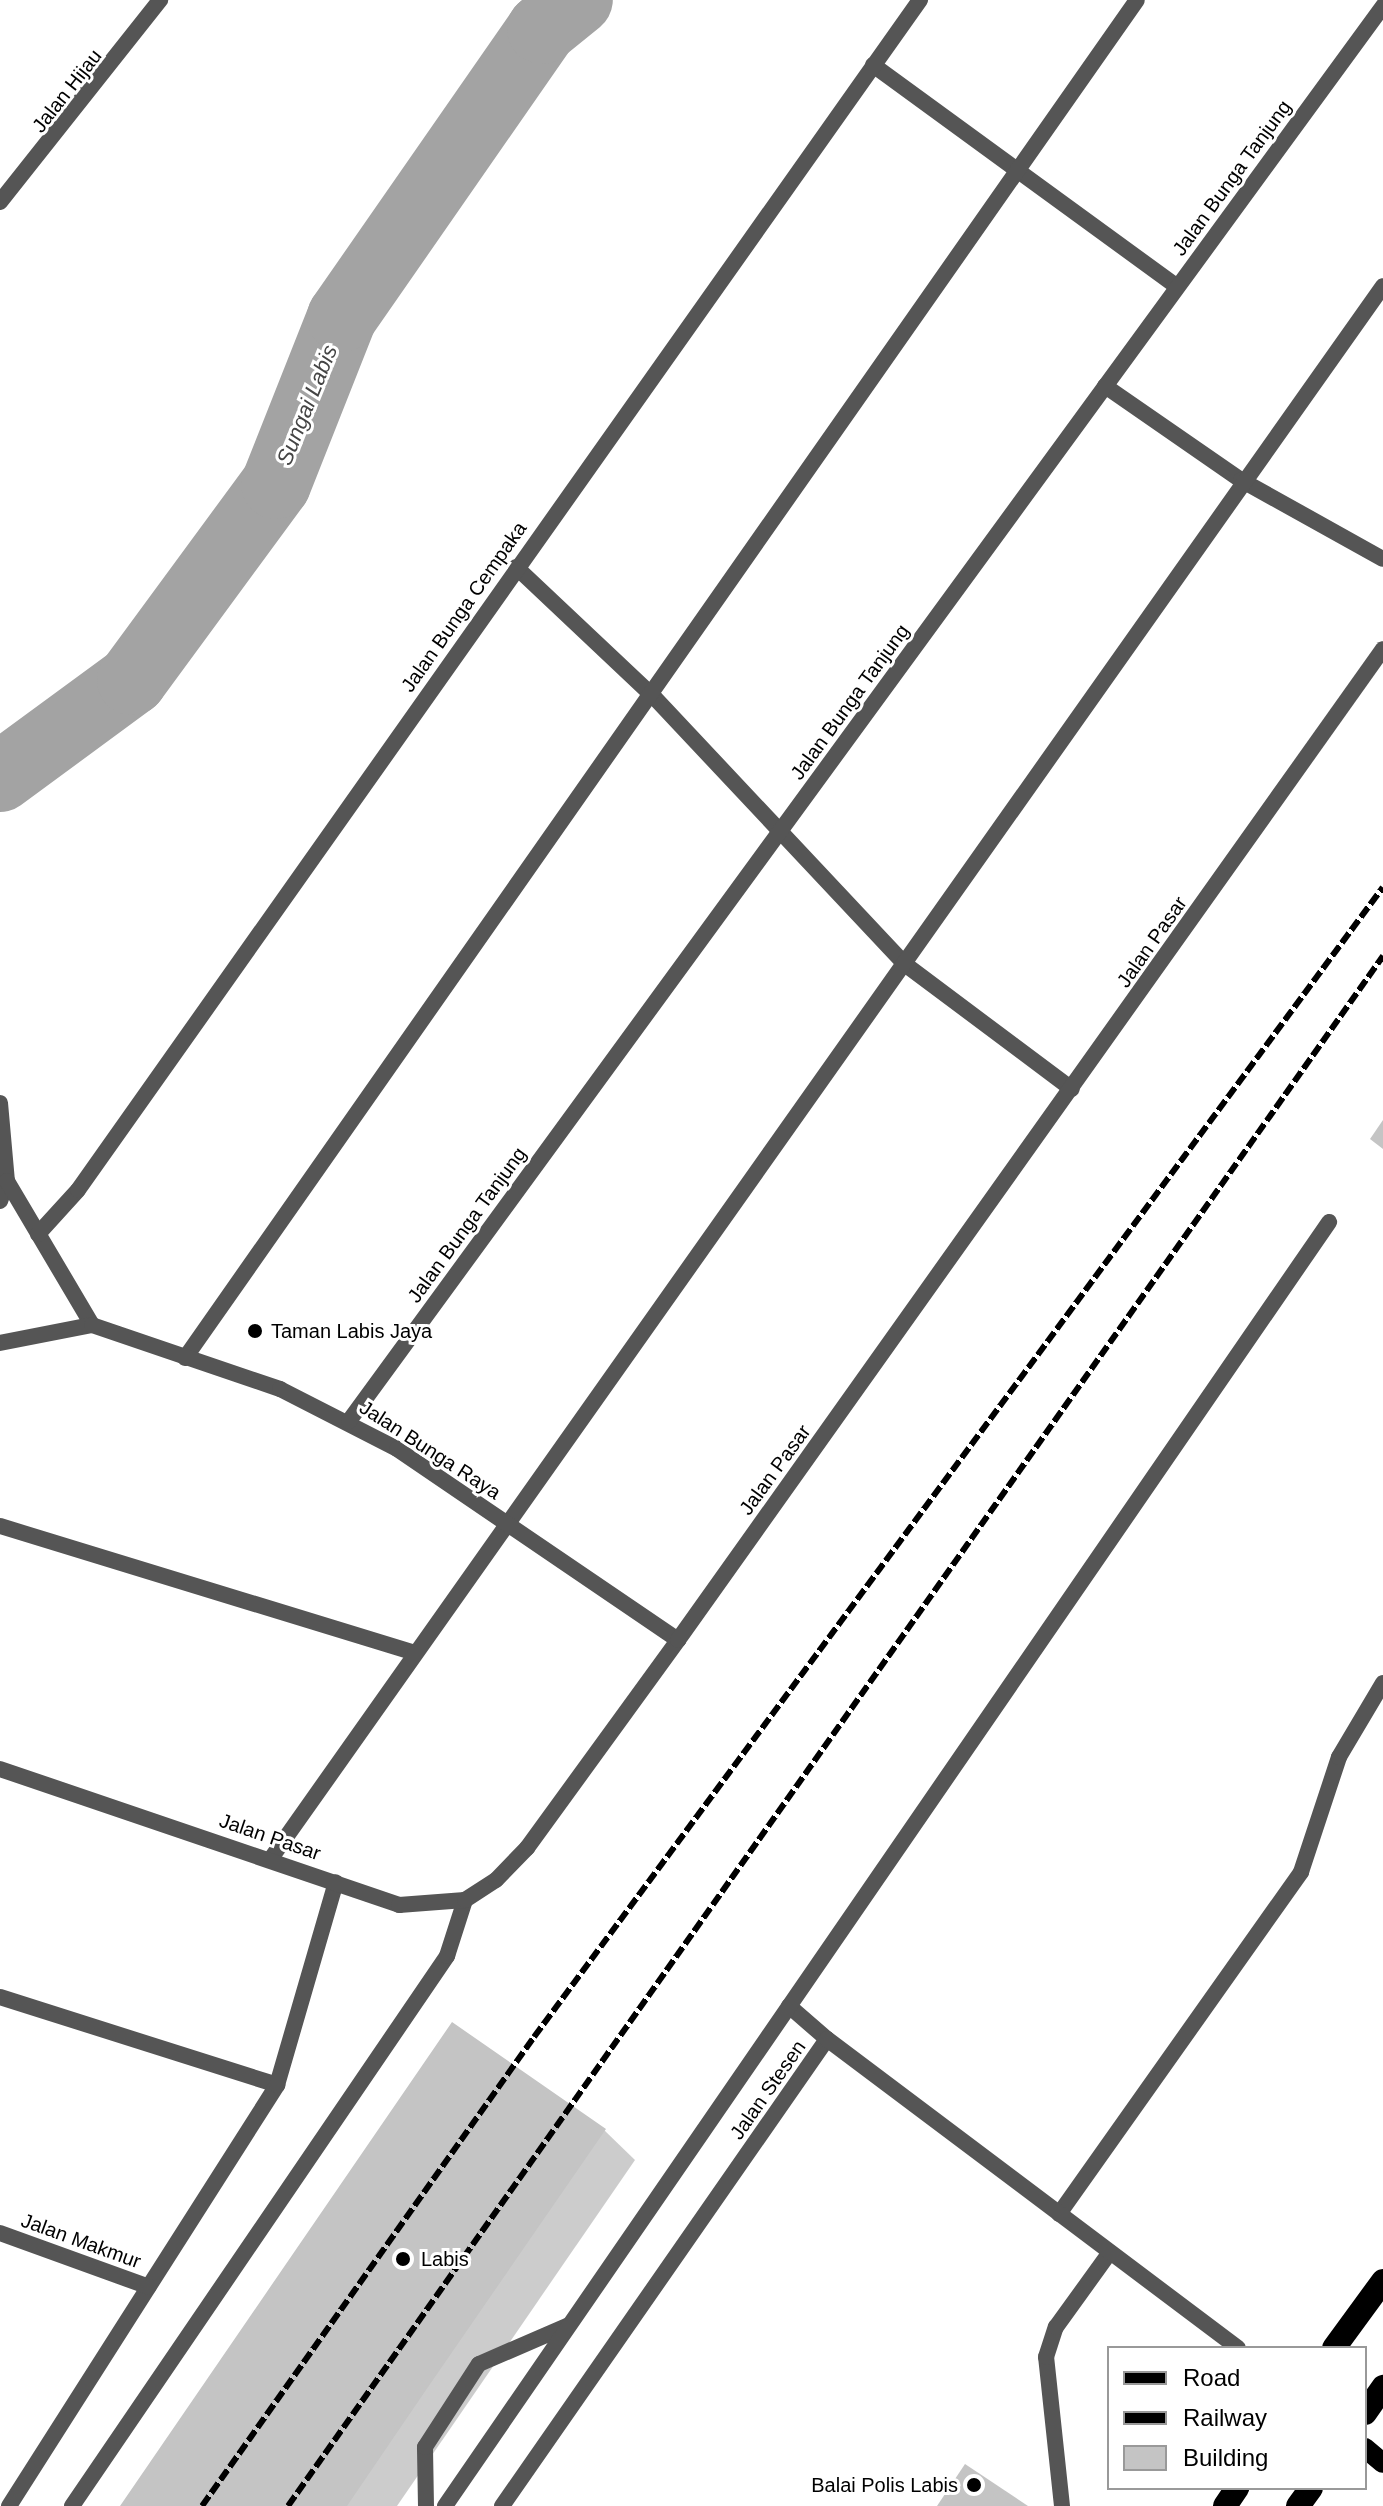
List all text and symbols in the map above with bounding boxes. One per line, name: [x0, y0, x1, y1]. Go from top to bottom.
street label: Jalan Hijau: [27, 45, 107, 137]
street label: Jalan Bunga Tanjung: [1167, 95, 1297, 261]
water label: Sungai Labis: [271, 341, 343, 469]
street label: Jalan Bunga Cempaka: [396, 517, 532, 697]
street label: Jalan Bunga Tanjung: [785, 619, 915, 785]
street label: Jalan Pasar: [1112, 892, 1192, 992]
street label: Jalan Bunga Tanjung: [402, 1142, 532, 1308]
place label: Taman Labis Jaya: [271, 1319, 432, 1343]
marker: Taman Labis Jaya: [246, 1322, 264, 1340]
street label: Jalan Bunga Raya: [355, 1395, 505, 1505]
street label: Jalan Pasar: [734, 1420, 816, 1520]
street label: Jalan Pasar: [216, 1808, 324, 1866]
street label: Jalan Stesen: [725, 2036, 811, 2144]
street label: Jalan Makmur: [18, 2208, 144, 2274]
place label: Labis: [421, 2247, 469, 2271]
marker: Labis: [392, 2248, 414, 2270]
legend: [1107, 2346, 1367, 2490]
text: Road: [1183, 2364, 1240, 2391]
text: Railway: [1183, 2404, 1267, 2431]
text: Building: [1183, 2444, 1268, 2471]
place label: Balai Polis Labis: [811, 2473, 958, 2497]
marker: Balai Polis Labis: [965, 2476, 983, 2494]

